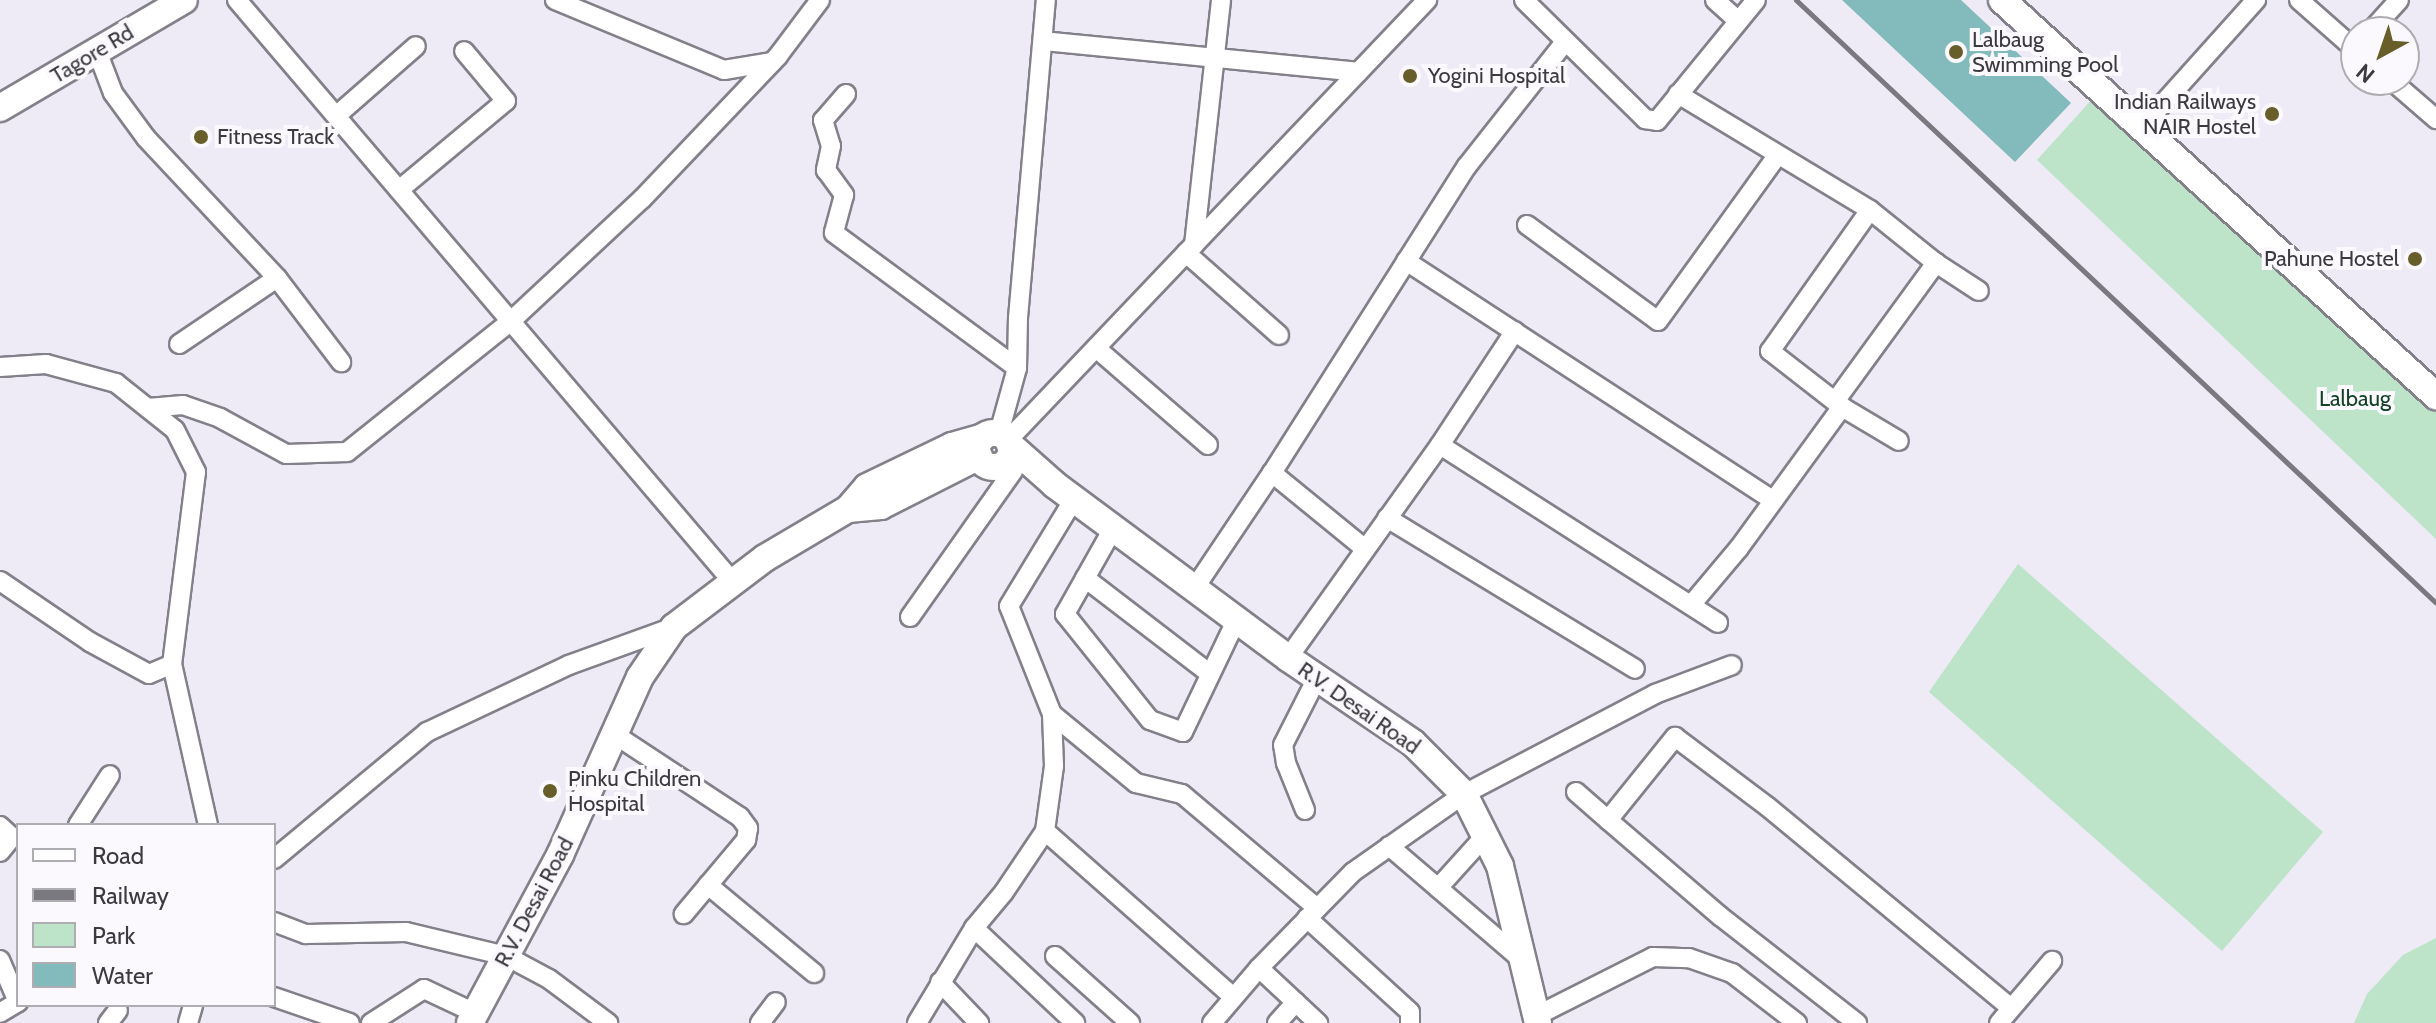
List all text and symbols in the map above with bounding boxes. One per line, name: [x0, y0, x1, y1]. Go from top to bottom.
north arrow: [2340, 16, 2420, 96]
street label: Tagore Rd: [46, 19, 138, 89]
place label: Lalbaug Swimming Pool: [1972, 26, 2118, 78]
marker: Lalbaug Swimming Pool: [1947, 43, 1965, 61]
text: N: [2351, 58, 2380, 89]
place label: Yogini Hospital: [1428, 63, 1565, 89]
marker: Yogini Hospital: [1399, 65, 1421, 87]
place label: Indian Railways NAIR Hostel: [2114, 88, 2256, 140]
marker: Indian Railways NAIR Hostel: [2263, 105, 2281, 123]
place label: Fitness Track: [217, 124, 334, 150]
marker: Fitness Track: [192, 128, 210, 146]
place label: Pahune Hostel: [2264, 246, 2399, 272]
marker: Pahune Hostel: [2406, 250, 2424, 268]
park label: Lalbaug: [2319, 386, 2391, 412]
street label: R.V. Desai Road: [1293, 656, 1425, 760]
place label: Pinku Children Hospital: [568, 765, 701, 816]
marker: Pinku Children Hospital: [539, 780, 561, 802]
legend: [16, 823, 276, 1007]
street label: R.V. Desai Road: [489, 833, 579, 971]
text: Road: [92, 841, 144, 870]
text: Railway: [92, 881, 169, 910]
text: Park: [92, 921, 135, 950]
text: Water: [92, 961, 153, 990]

